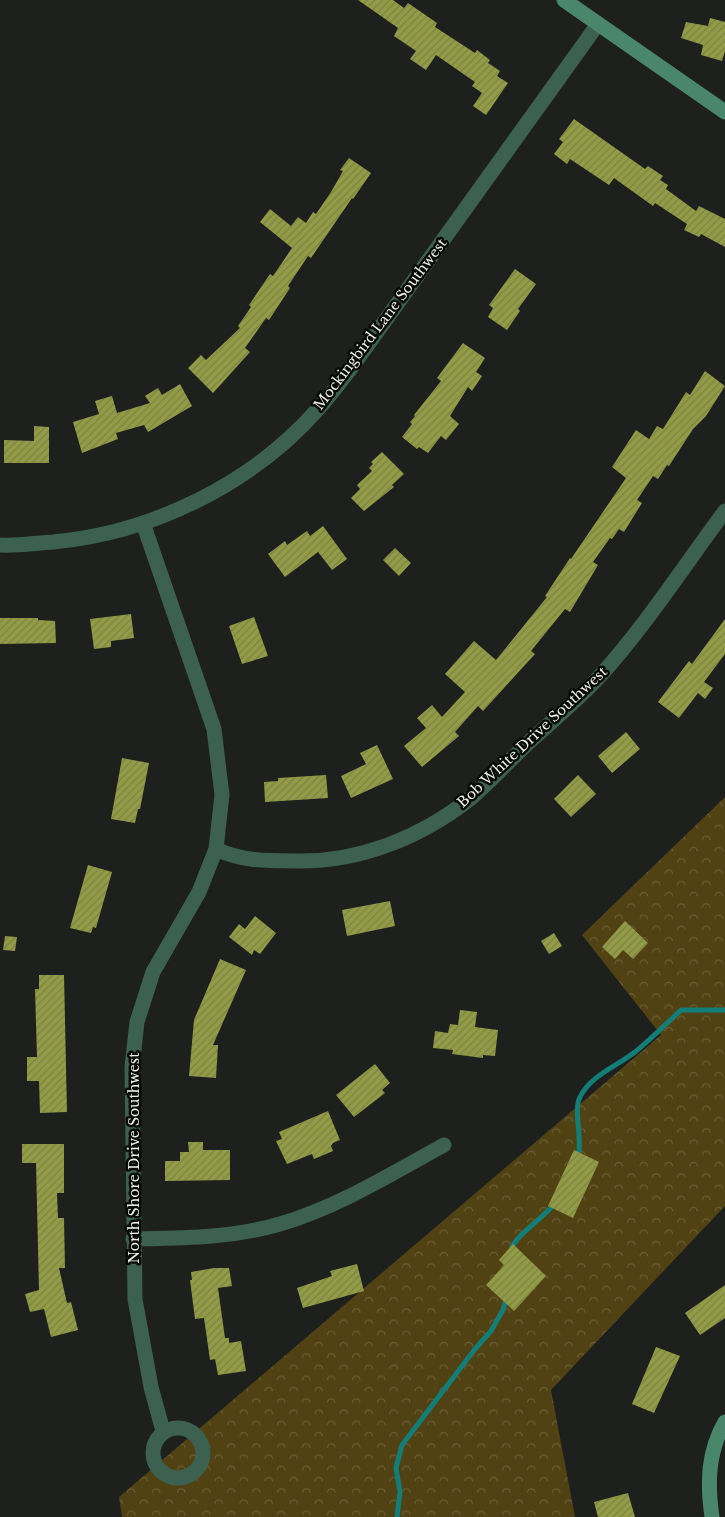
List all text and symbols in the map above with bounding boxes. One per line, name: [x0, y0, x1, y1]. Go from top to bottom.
street label: Mockingbird Lane Southwest: [310, 234, 451, 413]
street label: Bob White Drive Southwest: [453, 662, 611, 811]
street label: North Shore Drive Southwest: [125, 1052, 143, 1263]

